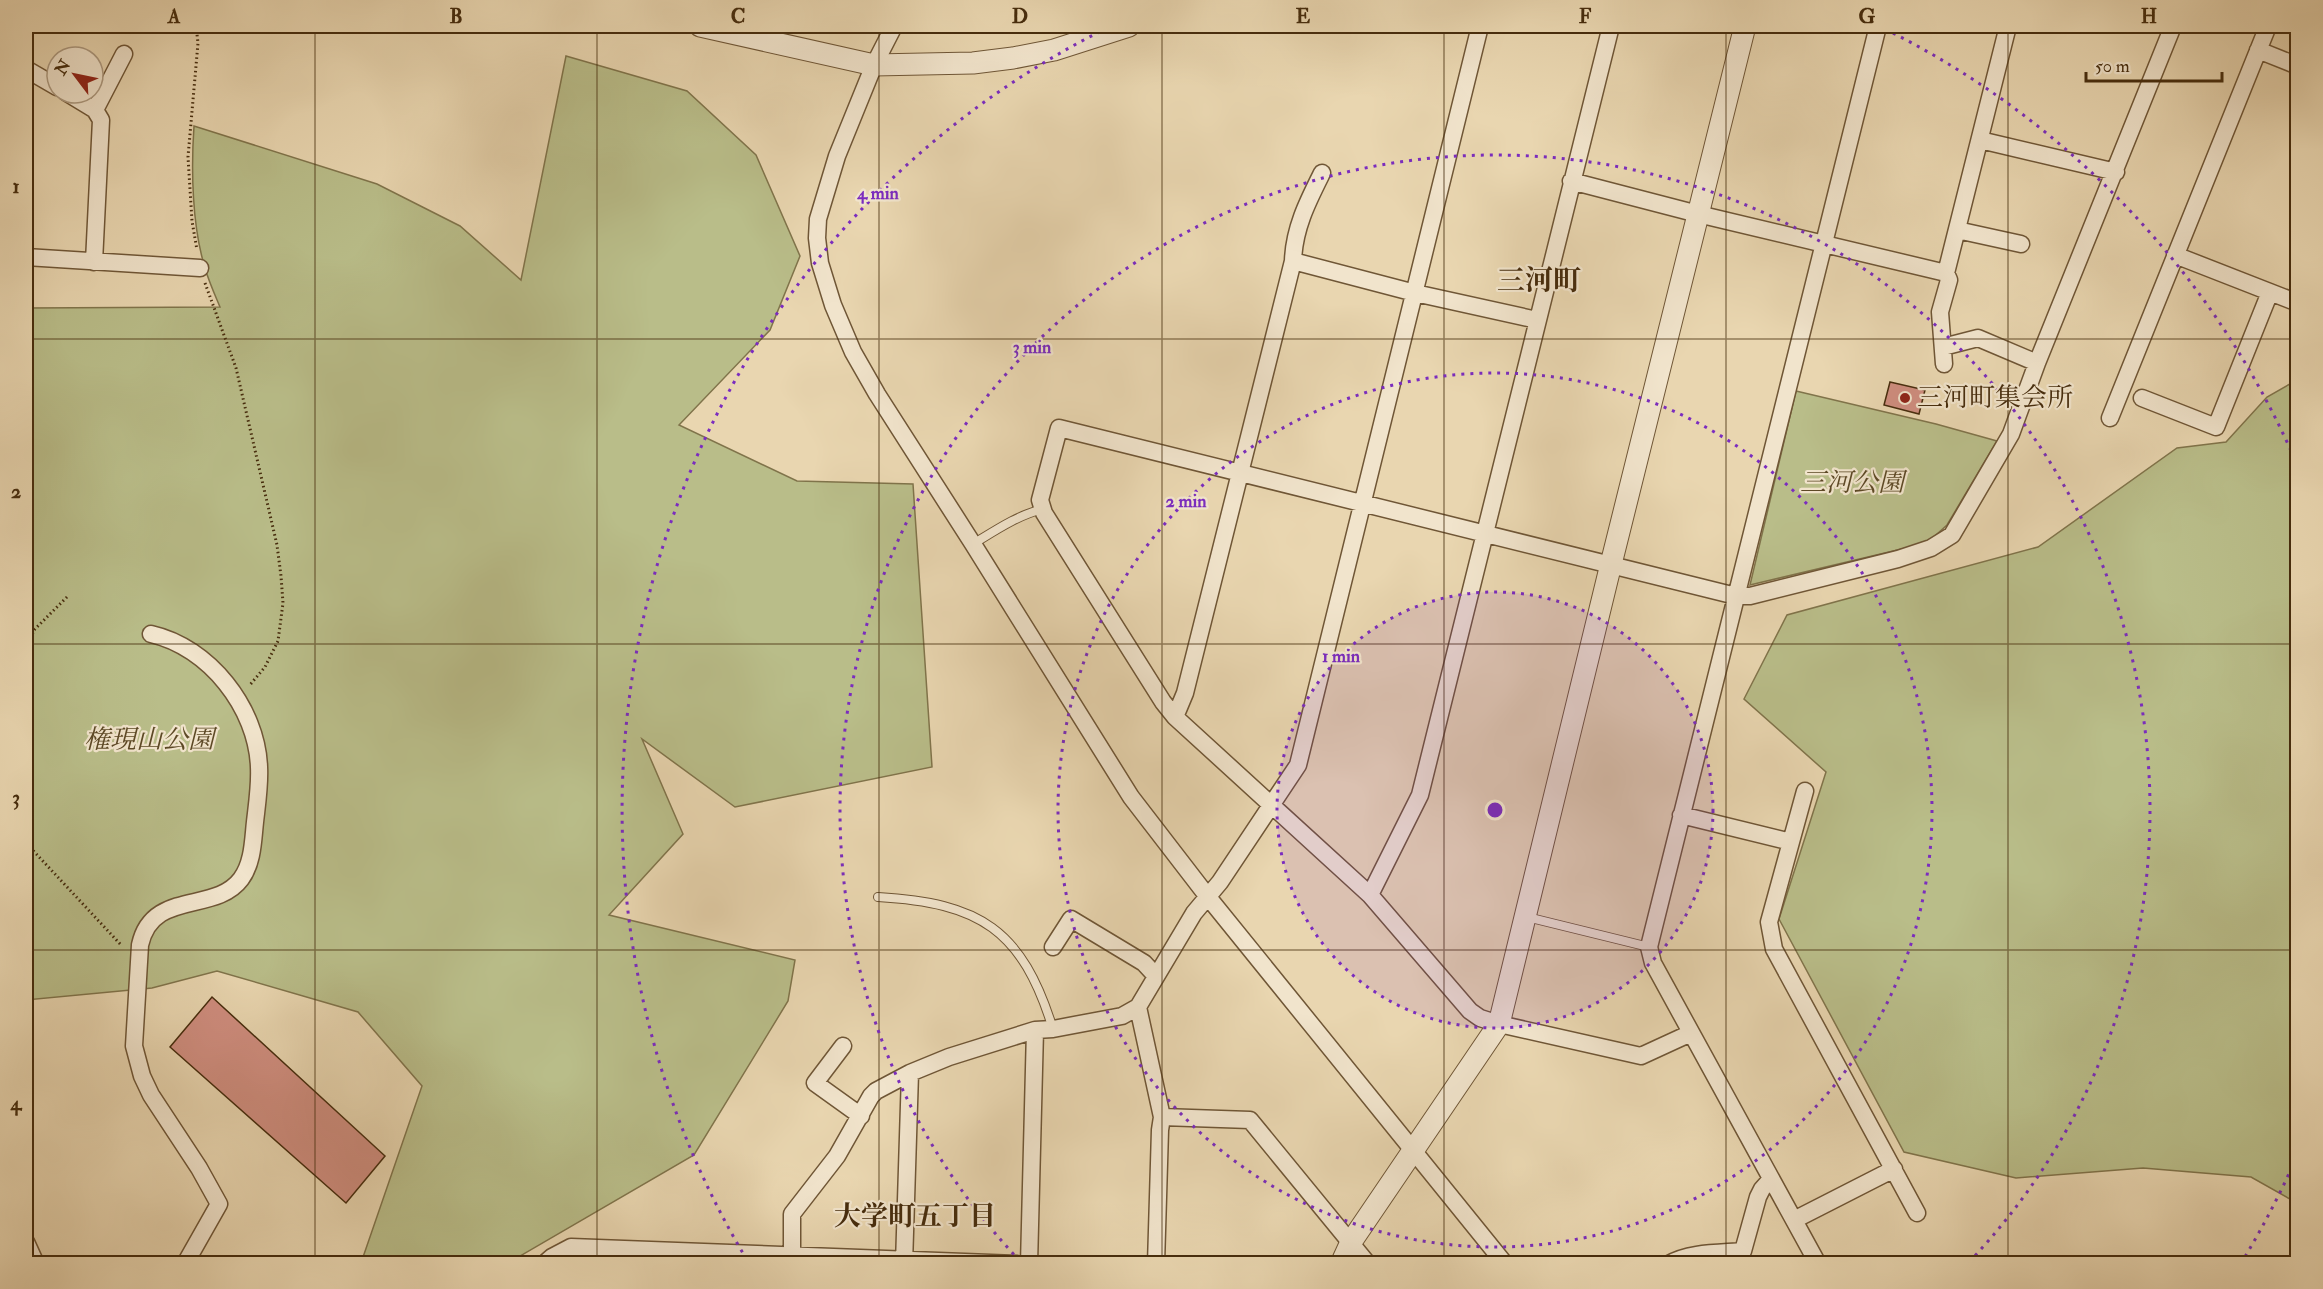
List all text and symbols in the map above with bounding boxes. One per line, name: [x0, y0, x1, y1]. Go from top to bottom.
text: A: [167, 4, 181, 29]
text: B: [449, 4, 463, 29]
text: C: [731, 4, 745, 29]
text: D: [1012, 4, 1028, 29]
text: E: [1296, 4, 1311, 29]
text: F: [1579, 4, 1592, 29]
text: G: [1859, 4, 1876, 29]
text: H: [2141, 4, 2157, 29]
north arrow: [45, 45, 105, 105]
scale bar: [2086, 45, 2222, 83]
text: 50 m: [2095, 55, 2130, 78]
text: N: [50, 56, 76, 80]
text: 1: [12, 174, 20, 199]
text: 4 min: [856, 182, 899, 205]
district label: 三河町: [1497, 264, 1581, 299]
text: 3 min: [1013, 336, 1052, 359]
place label: 三河町集会所: [1917, 382, 2073, 414]
marker: 三河町集会所: [1898, 391, 1912, 405]
park label: 三河公園: [1800, 467, 1908, 499]
text: 2: [11, 479, 21, 504]
text: 2 min: [1166, 490, 1207, 513]
text: 1 min: [1322, 645, 1361, 668]
park label: 権現山公園: [84, 724, 218, 756]
text: 3: [12, 785, 20, 810]
centre of rings: [1485, 800, 1505, 820]
text: 4: [10, 1091, 23, 1116]
district label: 大学町五丁目: [834, 1200, 996, 1233]

